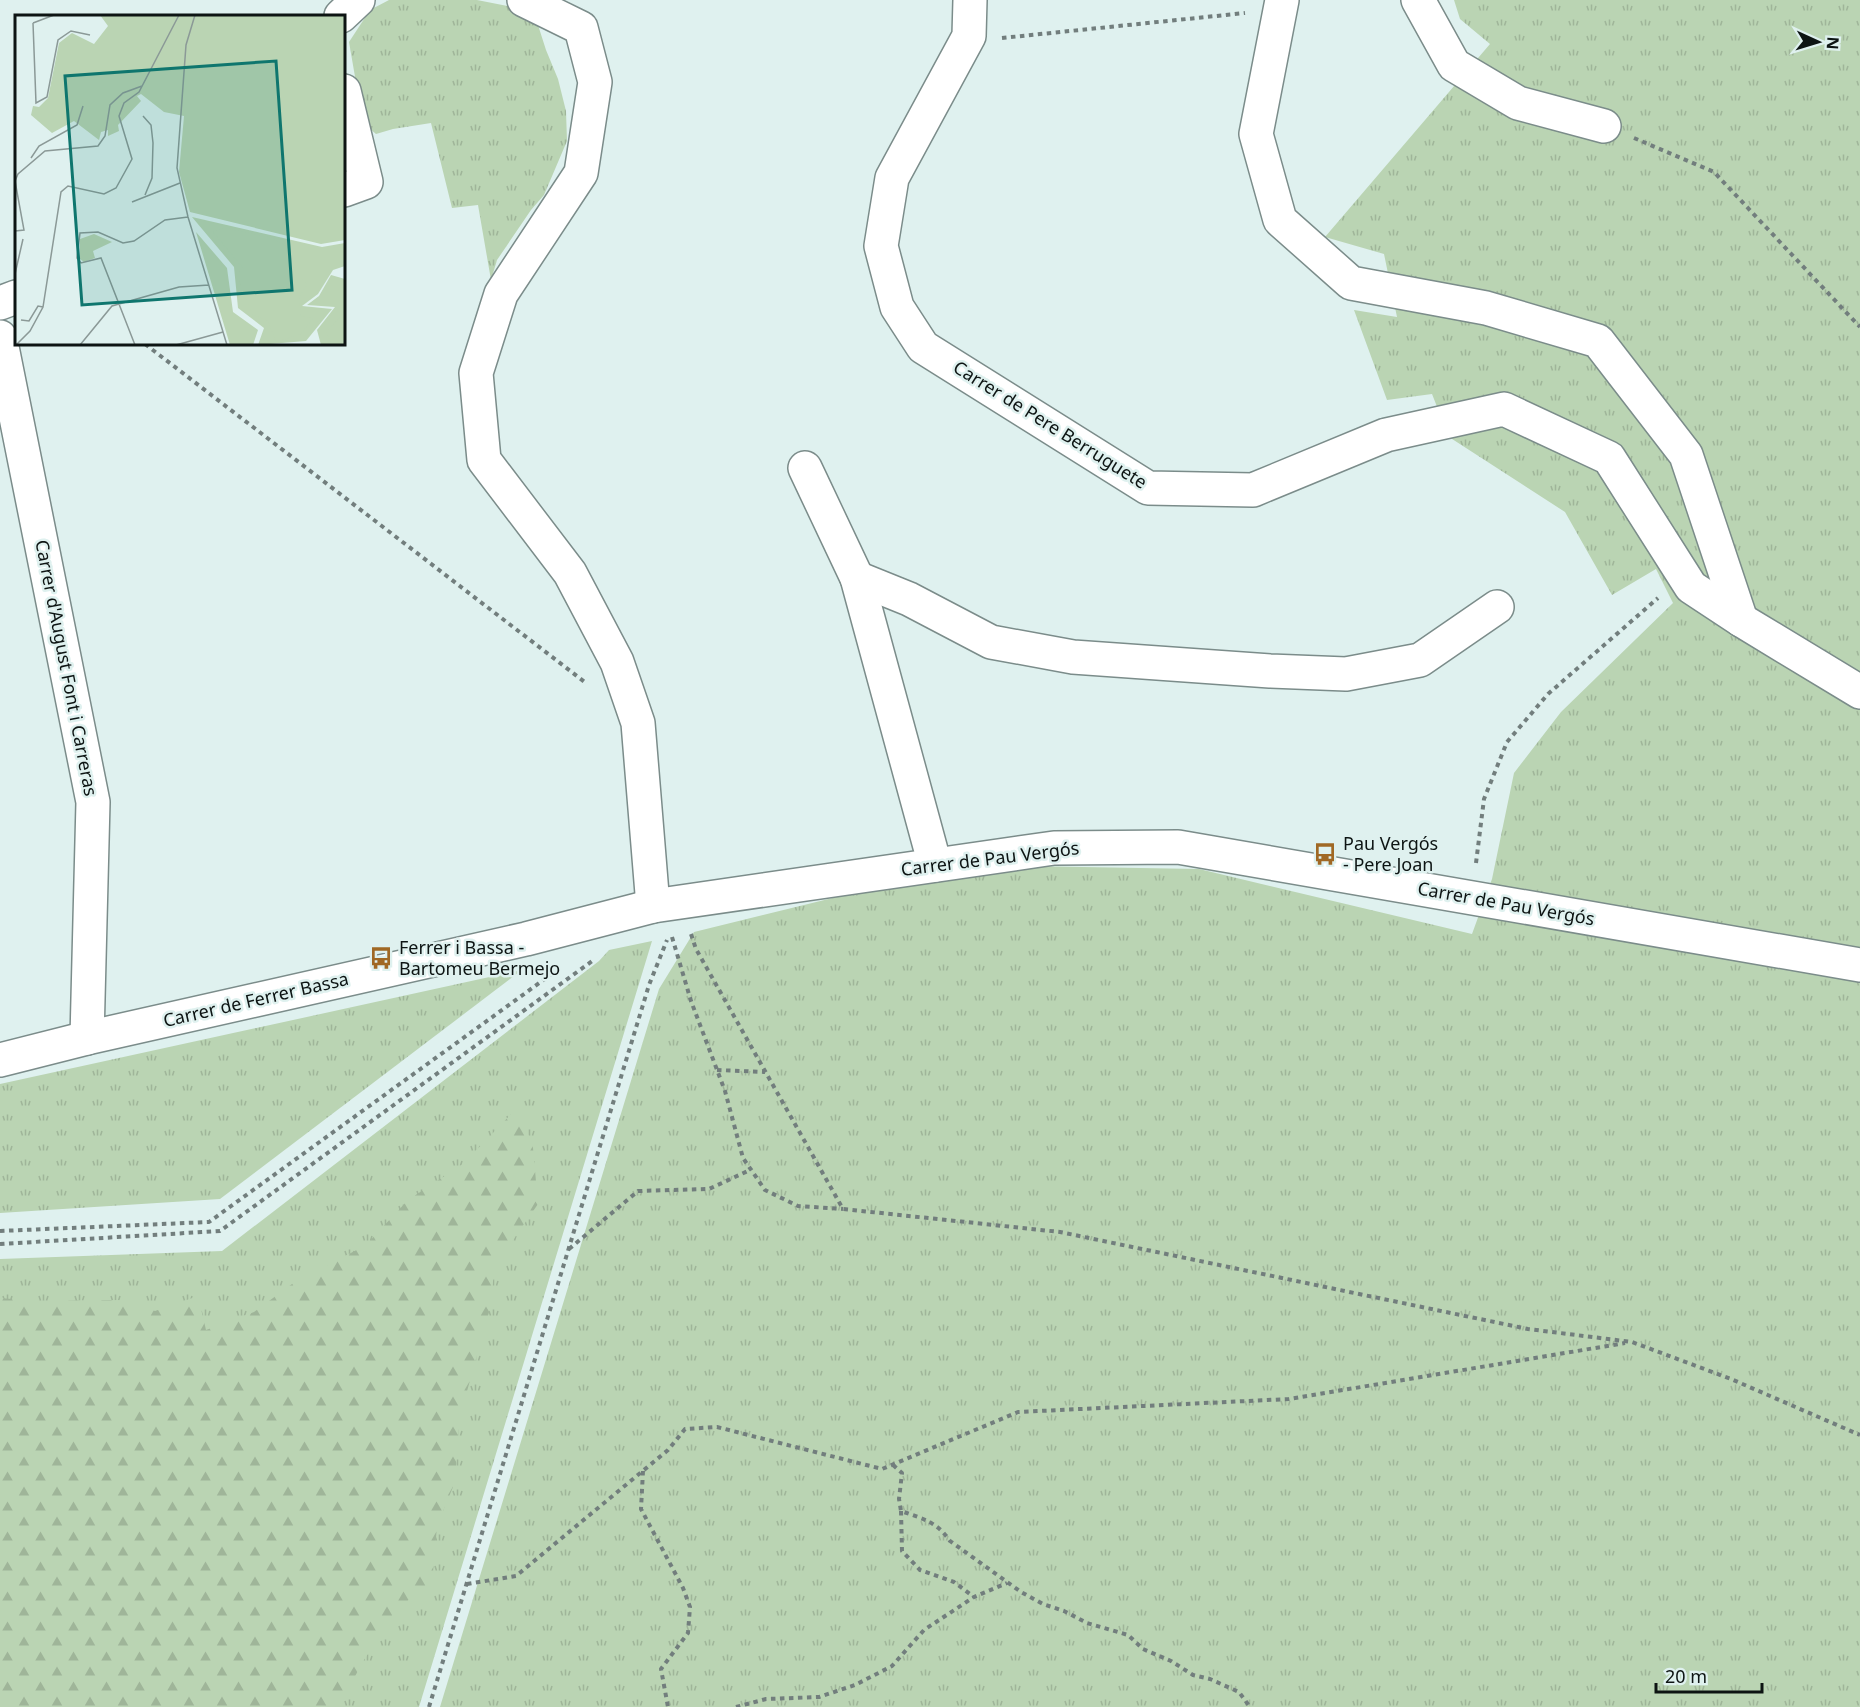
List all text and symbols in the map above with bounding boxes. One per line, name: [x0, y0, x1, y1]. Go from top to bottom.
north arrow: [1788, 12, 1848, 72]
inset map: [15, 15, 345, 345]
text: N: [1822, 36, 1844, 50]
street label: Carrer de Pere Berruguete: [949, 355, 1152, 494]
street label: Carrer d'August Font i Carreras: [30, 538, 104, 798]
place label: Pau Vergós - Pere Joan: [1343, 831, 1438, 876]
street label: Carrer de Pau Vergós: [899, 835, 1080, 881]
bus stop icon: Pau Vergós - Pere Joan: [1312, 841, 1338, 867]
street label: Carrer de Pau Vergós: [1416, 876, 1597, 930]
place label: Ferrer i Bassa - Bartomeu Bermejo: [399, 935, 560, 980]
bus stop icon: Ferrer i Bassa - Bartomeu Bermejo: [368, 945, 394, 971]
street label: Carrer de Ferrer Bassa: [161, 966, 351, 1032]
scale bar: [1656, 1656, 1762, 1694]
text: 20 m: [1665, 1664, 1707, 1688]

